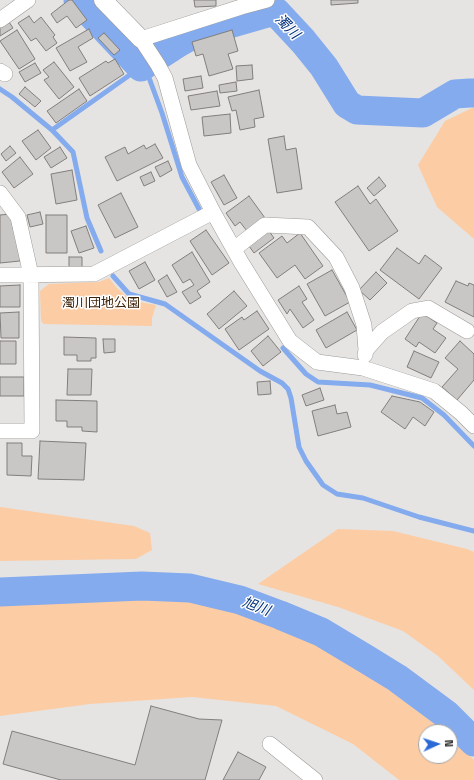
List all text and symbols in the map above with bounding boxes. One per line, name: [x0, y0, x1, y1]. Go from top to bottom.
water label: 濁川: [271, 11, 303, 43]
park label: 濁川団地公園: [62, 295, 140, 311]
water label: 旭川: [240, 594, 272, 620]
north arrow: [418, 724, 458, 764]
text: N: [442, 739, 456, 747]

